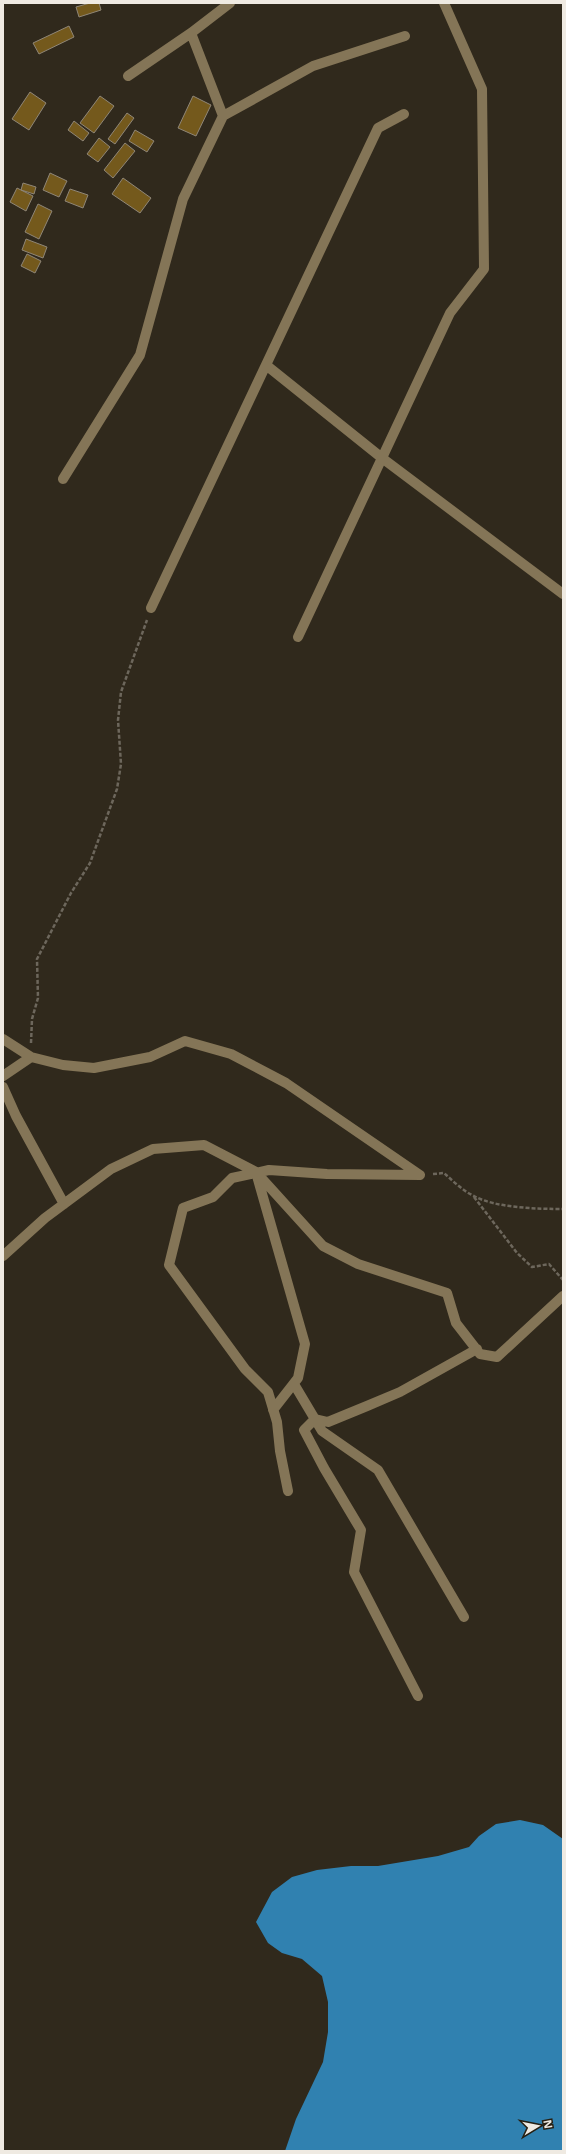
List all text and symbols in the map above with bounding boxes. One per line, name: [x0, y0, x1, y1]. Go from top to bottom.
north arrow: [518, 2106, 558, 2146]
text: N: [540, 2118, 557, 2130]

